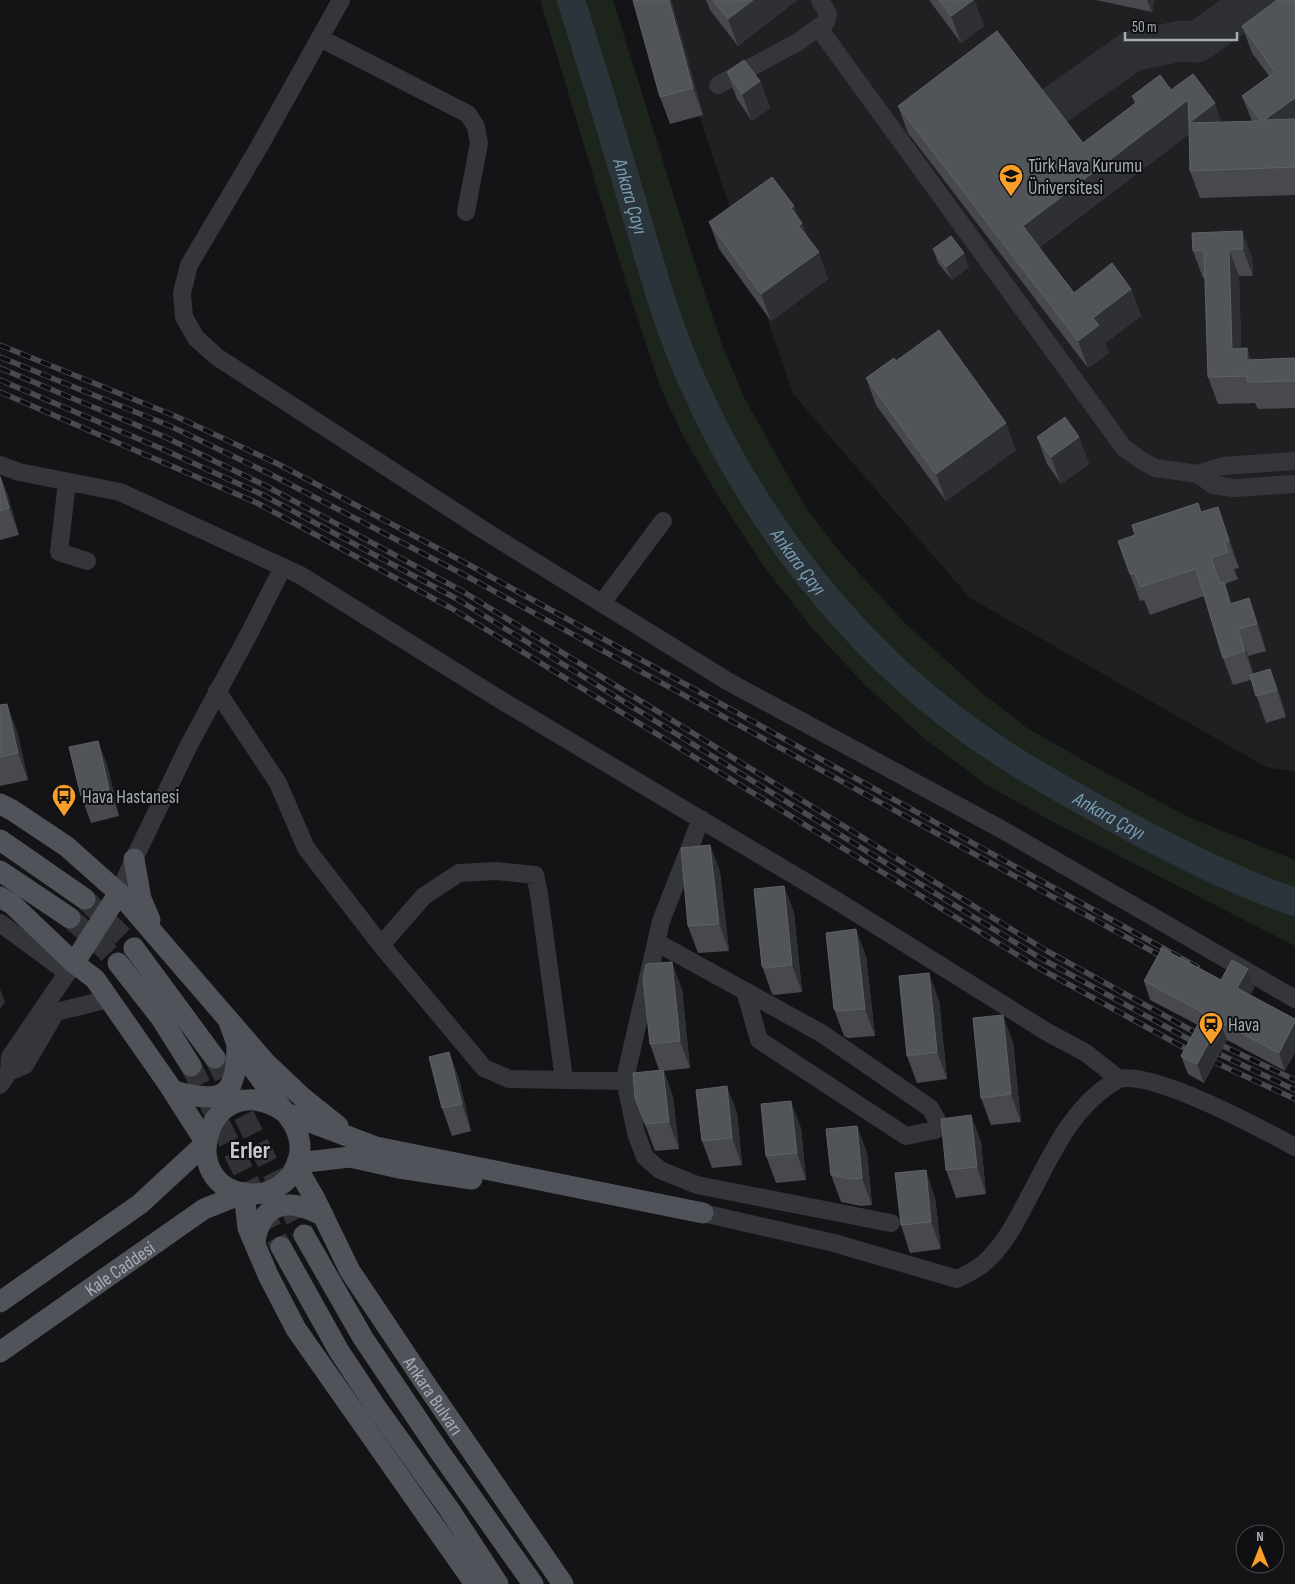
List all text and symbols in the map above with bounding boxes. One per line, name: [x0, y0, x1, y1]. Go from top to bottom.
scale bar: [1125, 10, 1238, 42]
text: 50 m: [1132, 18, 1157, 37]
water label: Ankara Çayı: [607, 155, 652, 237]
place label: Türk Hava Kurumu Üniversitesi: [1028, 155, 1142, 200]
school or university icon: Türk Hava Kurumu Üniversitesi: [998, 163, 1024, 197]
water label: Ankara Çayı: [764, 523, 831, 601]
bus stop icon: Hava Hastanesi: [51, 783, 77, 817]
place label: Hava Hastanesi: [82, 786, 179, 809]
water label: Ankara Çayı: [1068, 787, 1149, 846]
station icon: Hava: [1198, 1011, 1224, 1045]
place label: Hava: [1228, 1014, 1259, 1037]
district label: Erler: [230, 1136, 271, 1165]
street label: Kale Caddesi: [81, 1237, 160, 1302]
street label: Ankara Bulvarı: [397, 1352, 467, 1440]
north arrow: [1235, 1524, 1285, 1574]
text: N: [1256, 1528, 1264, 1545]

